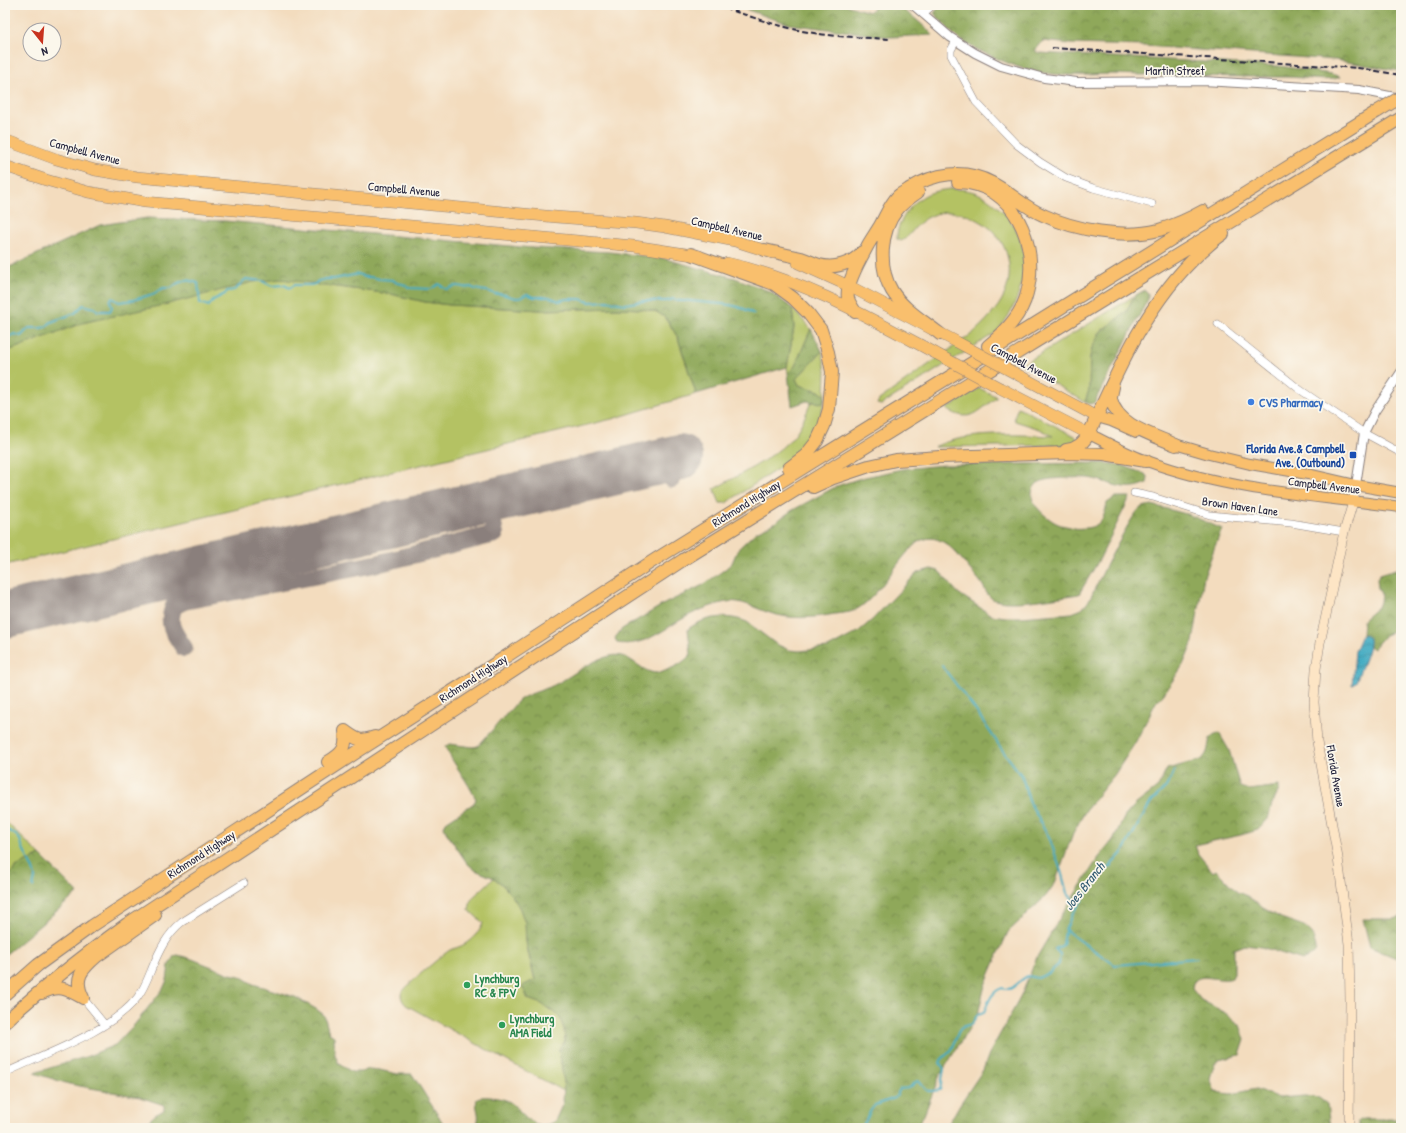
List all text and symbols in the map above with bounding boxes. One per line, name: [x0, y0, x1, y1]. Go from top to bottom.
north arrow: [22, 22, 62, 62]
text: N: [40, 44, 50, 59]
street label: Martin Street: [1145, 62, 1206, 79]
street label: Campbell Avenue: [48, 133, 123, 169]
street label: Campbell Avenue: [367, 177, 441, 201]
street label: Campbell Avenue: [690, 212, 765, 245]
street label: Campbell Avenue: [988, 338, 1060, 388]
place label: CVS Pharmacy: [1259, 394, 1323, 412]
marker: CVS Pharmacy: [1246, 397, 1256, 407]
place label: Florida Ave.& Campbell Ave. (Outbound): [1245, 440, 1346, 471]
marker: Florida Ave.& Campbell Ave. (Outbound): [1348, 450, 1358, 460]
street label: Campbell Avenue: [1287, 472, 1361, 498]
street label: Richmond Highway: [709, 475, 783, 531]
street label: Brown Haven Lane: [1201, 492, 1279, 520]
street label: Richmond Highway: [436, 650, 510, 706]
street label: Florida Avenue: [1322, 743, 1350, 808]
street label: Richmond Highway: [164, 826, 238, 882]
water label: Joes Branch: [1060, 857, 1109, 914]
place label: Lynchburg RC & FPV: [475, 970, 520, 1001]
marker: Lynchburg RC & FPV: [462, 980, 472, 990]
place label: Lynchburg AMA Field: [510, 1010, 555, 1041]
marker: Lynchburg AMA Field: [497, 1020, 507, 1030]

